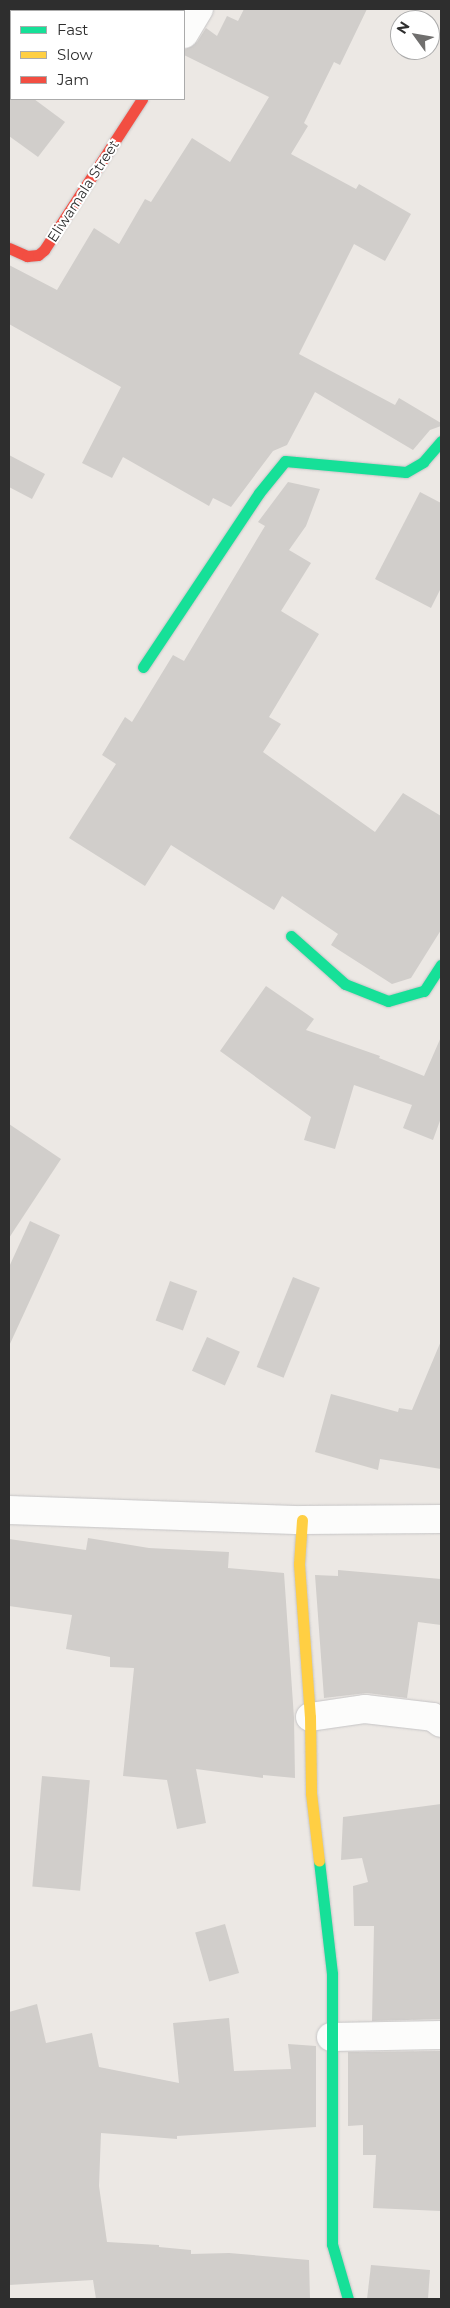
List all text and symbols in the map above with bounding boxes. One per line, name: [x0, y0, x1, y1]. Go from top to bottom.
legend: [10, 10, 185, 100]
north arrow: [390, 10, 440, 60]
text: N: [392, 18, 414, 37]
text: Fast: [57, 20, 88, 39]
text: Slow: [57, 45, 93, 64]
text: Jam: [57, 70, 89, 89]
street label: Eliwamala Street: [44, 137, 122, 245]

